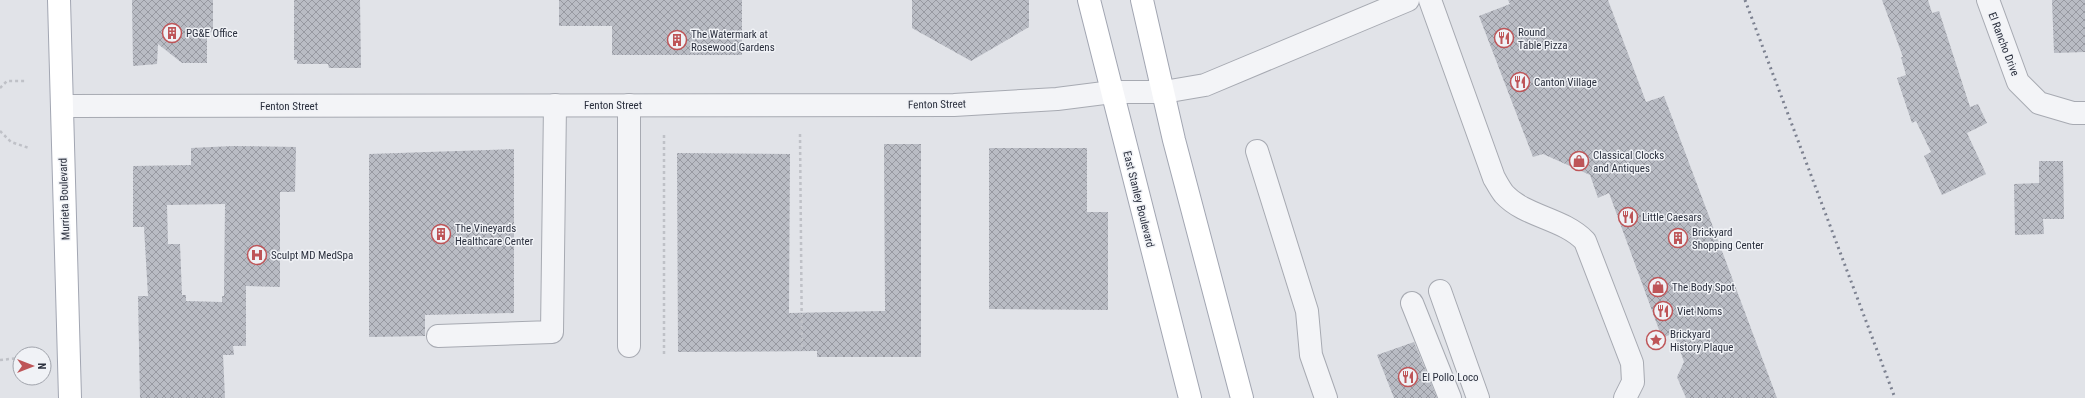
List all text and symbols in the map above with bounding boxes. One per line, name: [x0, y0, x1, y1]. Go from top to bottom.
street label: El Rancho Drive: [1985, 10, 2022, 78]
building icon: PG&E Office: [161, 22, 183, 44]
place label: Round Table Pizza: [1518, 26, 1568, 52]
place label: PG&E Office: [186, 27, 238, 40]
restaurant icon: Round Table Pizza: [1493, 27, 1515, 49]
place label: The Watermark at Rosewood Gardens: [691, 28, 775, 54]
building icon: The Watermark at Rosewood Gardens: [666, 29, 688, 51]
restaurant icon: Canton Village: [1509, 71, 1531, 93]
place label: Canton Village: [1534, 76, 1597, 89]
street label: Fenton Street: [908, 97, 966, 112]
street label: Fenton Street: [584, 99, 642, 112]
street label: Fenton Street: [260, 100, 318, 113]
place label: Classical Clocks and Antiques: [1593, 149, 1664, 175]
street label: East Stanley Boulevard: [1120, 150, 1157, 249]
shop icon: Classical Clocks and Antiques: [1568, 150, 1590, 172]
street label: Murrieta Boulevard: [57, 158, 72, 240]
restaurant icon: Little Caesars: [1617, 206, 1639, 228]
place label: Little Caesars: [1642, 211, 1702, 224]
place label: The Vineyards Healthcare Center: [455, 222, 534, 248]
building icon: The Vineyards Healthcare Center: [430, 223, 452, 245]
place label: Brickyard Shopping Center: [1692, 226, 1764, 252]
building icon: Brickyard Shopping Center: [1667, 227, 1689, 249]
hospital icon: Sculpt MD MedSpa: [246, 244, 268, 266]
place label: Sculpt MD MedSpa: [271, 249, 353, 262]
shop icon: The Body Spot: [1647, 276, 1669, 298]
place label: The Body Spot: [1672, 281, 1735, 294]
restaurant icon: Viet Noms: [1652, 300, 1674, 322]
place label: Viet Noms: [1677, 305, 1722, 318]
place label: Brickyard History Plaque: [1670, 328, 1733, 354]
place icon: Brickyard History Plaque: [1645, 329, 1667, 351]
north arrow: [12, 346, 52, 386]
text: N: [35, 363, 48, 370]
restaurant icon: El Pollo Loco: [1397, 366, 1419, 388]
place label: El Pollo Loco: [1422, 371, 1479, 384]

